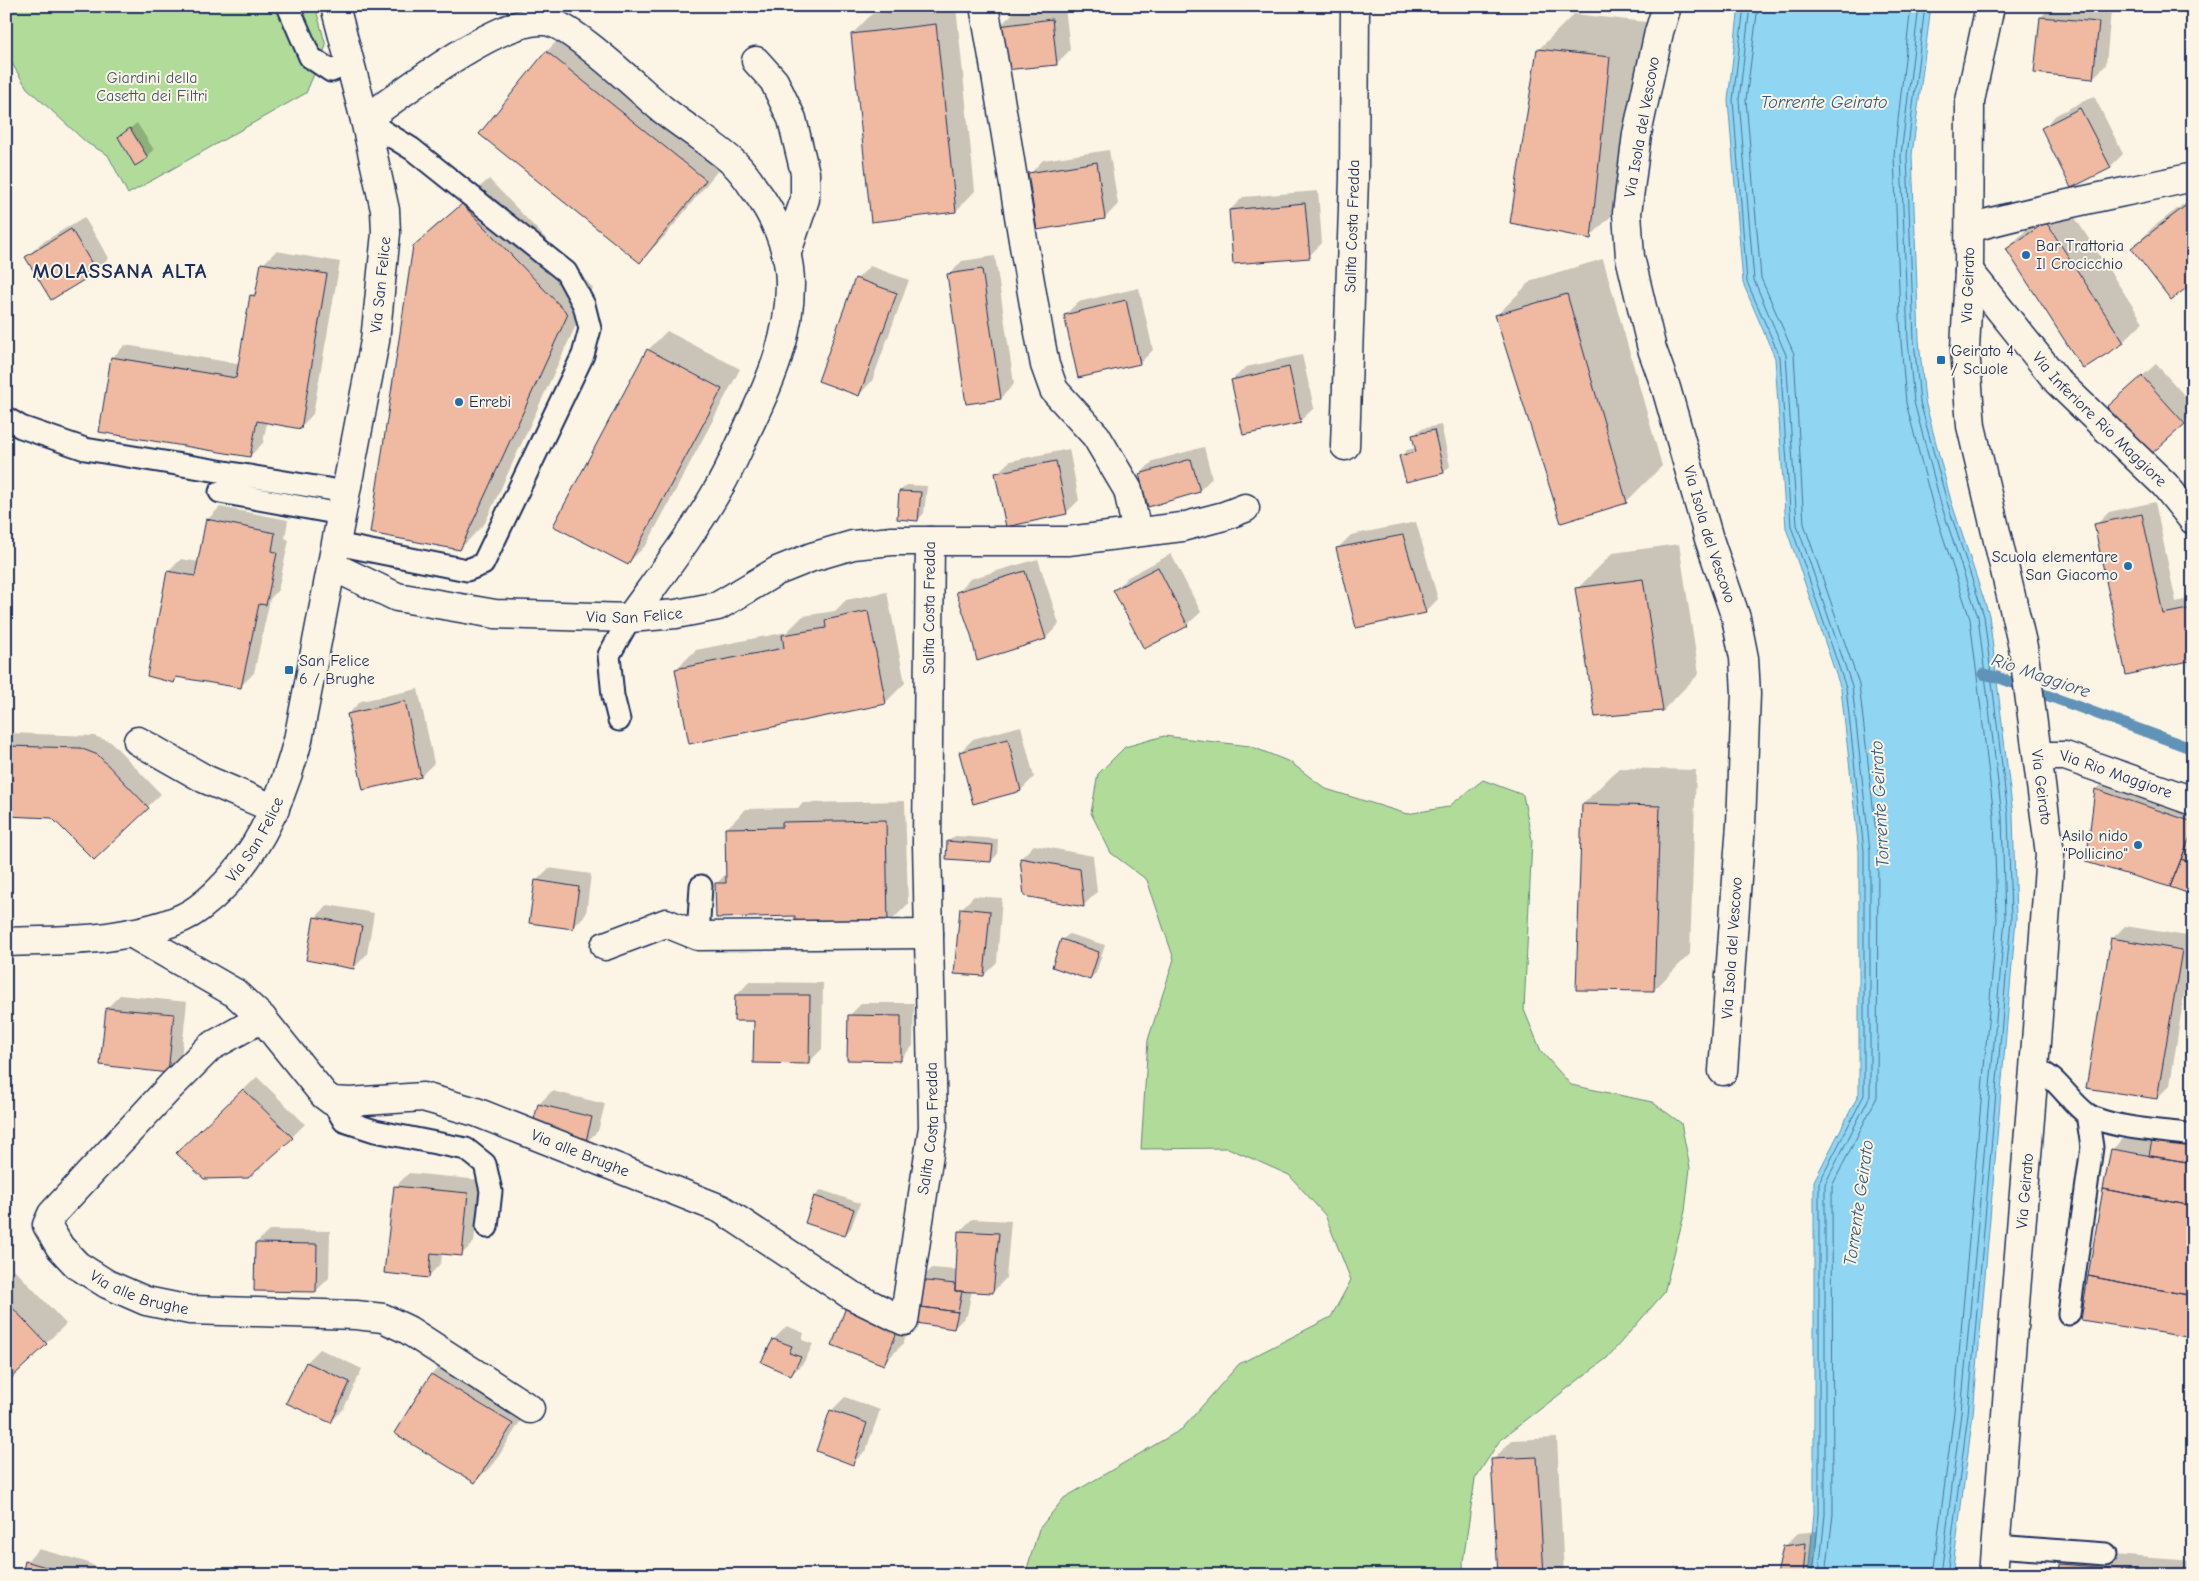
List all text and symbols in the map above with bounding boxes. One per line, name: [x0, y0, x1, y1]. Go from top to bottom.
street label: Via Isola del Vescovo: [1621, 55, 1663, 199]
park label: Giardini della Casetta dei Filtri: [96, 69, 208, 105]
water label: Torrente Geirato: [1760, 92, 1888, 113]
street label: Salita Costa Fredda: [1341, 160, 1363, 293]
street label: Via San Felice: [367, 236, 395, 334]
place label: Bar Trattoria Il Crocicchio: [2036, 237, 2124, 273]
street label: Via Geirato: [1958, 247, 1978, 323]
marker: Bar Trattoria Il Crocicchio: [2020, 249, 2032, 261]
district label: MOLASSANA ALTA: [33, 259, 207, 283]
place label: Geirato 4 / Scuole: [1951, 342, 2014, 378]
street label: Via Inferiore Rio Maggiore: [2029, 348, 2170, 491]
marker: Geirato 4 / Scuole: [1935, 354, 1947, 366]
place label: Errebi: [469, 393, 511, 411]
marker: Errebi: [453, 396, 465, 408]
street label: Via Isola del Vescovo: [1680, 464, 1739, 605]
street label: Salita Costa Fredda: [920, 541, 939, 674]
place label: Scuola elementare San Giacomo: [1992, 548, 2118, 584]
marker: Scuola elementare San Giacomo: [2122, 560, 2134, 572]
street label: Via San Felice: [586, 604, 684, 627]
water label: Rio Maggiore: [1989, 649, 2093, 703]
place label: San Felice 6 / Brughe: [299, 652, 375, 688]
marker: San Felice 6 / Brughe: [283, 664, 295, 676]
water label: Torrente Geirato: [1866, 740, 1894, 868]
street label: Via Rio Maggiore: [2060, 747, 2174, 802]
street label: Via Geirato: [2027, 749, 2055, 826]
street label: Via San Felice: [222, 794, 287, 886]
place label: Asilo nido "Pollicino": [2062, 827, 2128, 863]
marker: Asilo nido "Pollicino": [2132, 839, 2144, 851]
street label: Via Isola del Vescovo: [1718, 876, 1746, 1020]
street label: Salita Costa Fredda: [914, 1062, 942, 1196]
street label: Via alle Brughe: [528, 1126, 632, 1181]
water label: Torrente Geirato: [1840, 1139, 1878, 1267]
street label: Via Geirato: [2013, 1152, 2037, 1230]
street label: Via alle Brughe: [87, 1267, 190, 1318]

